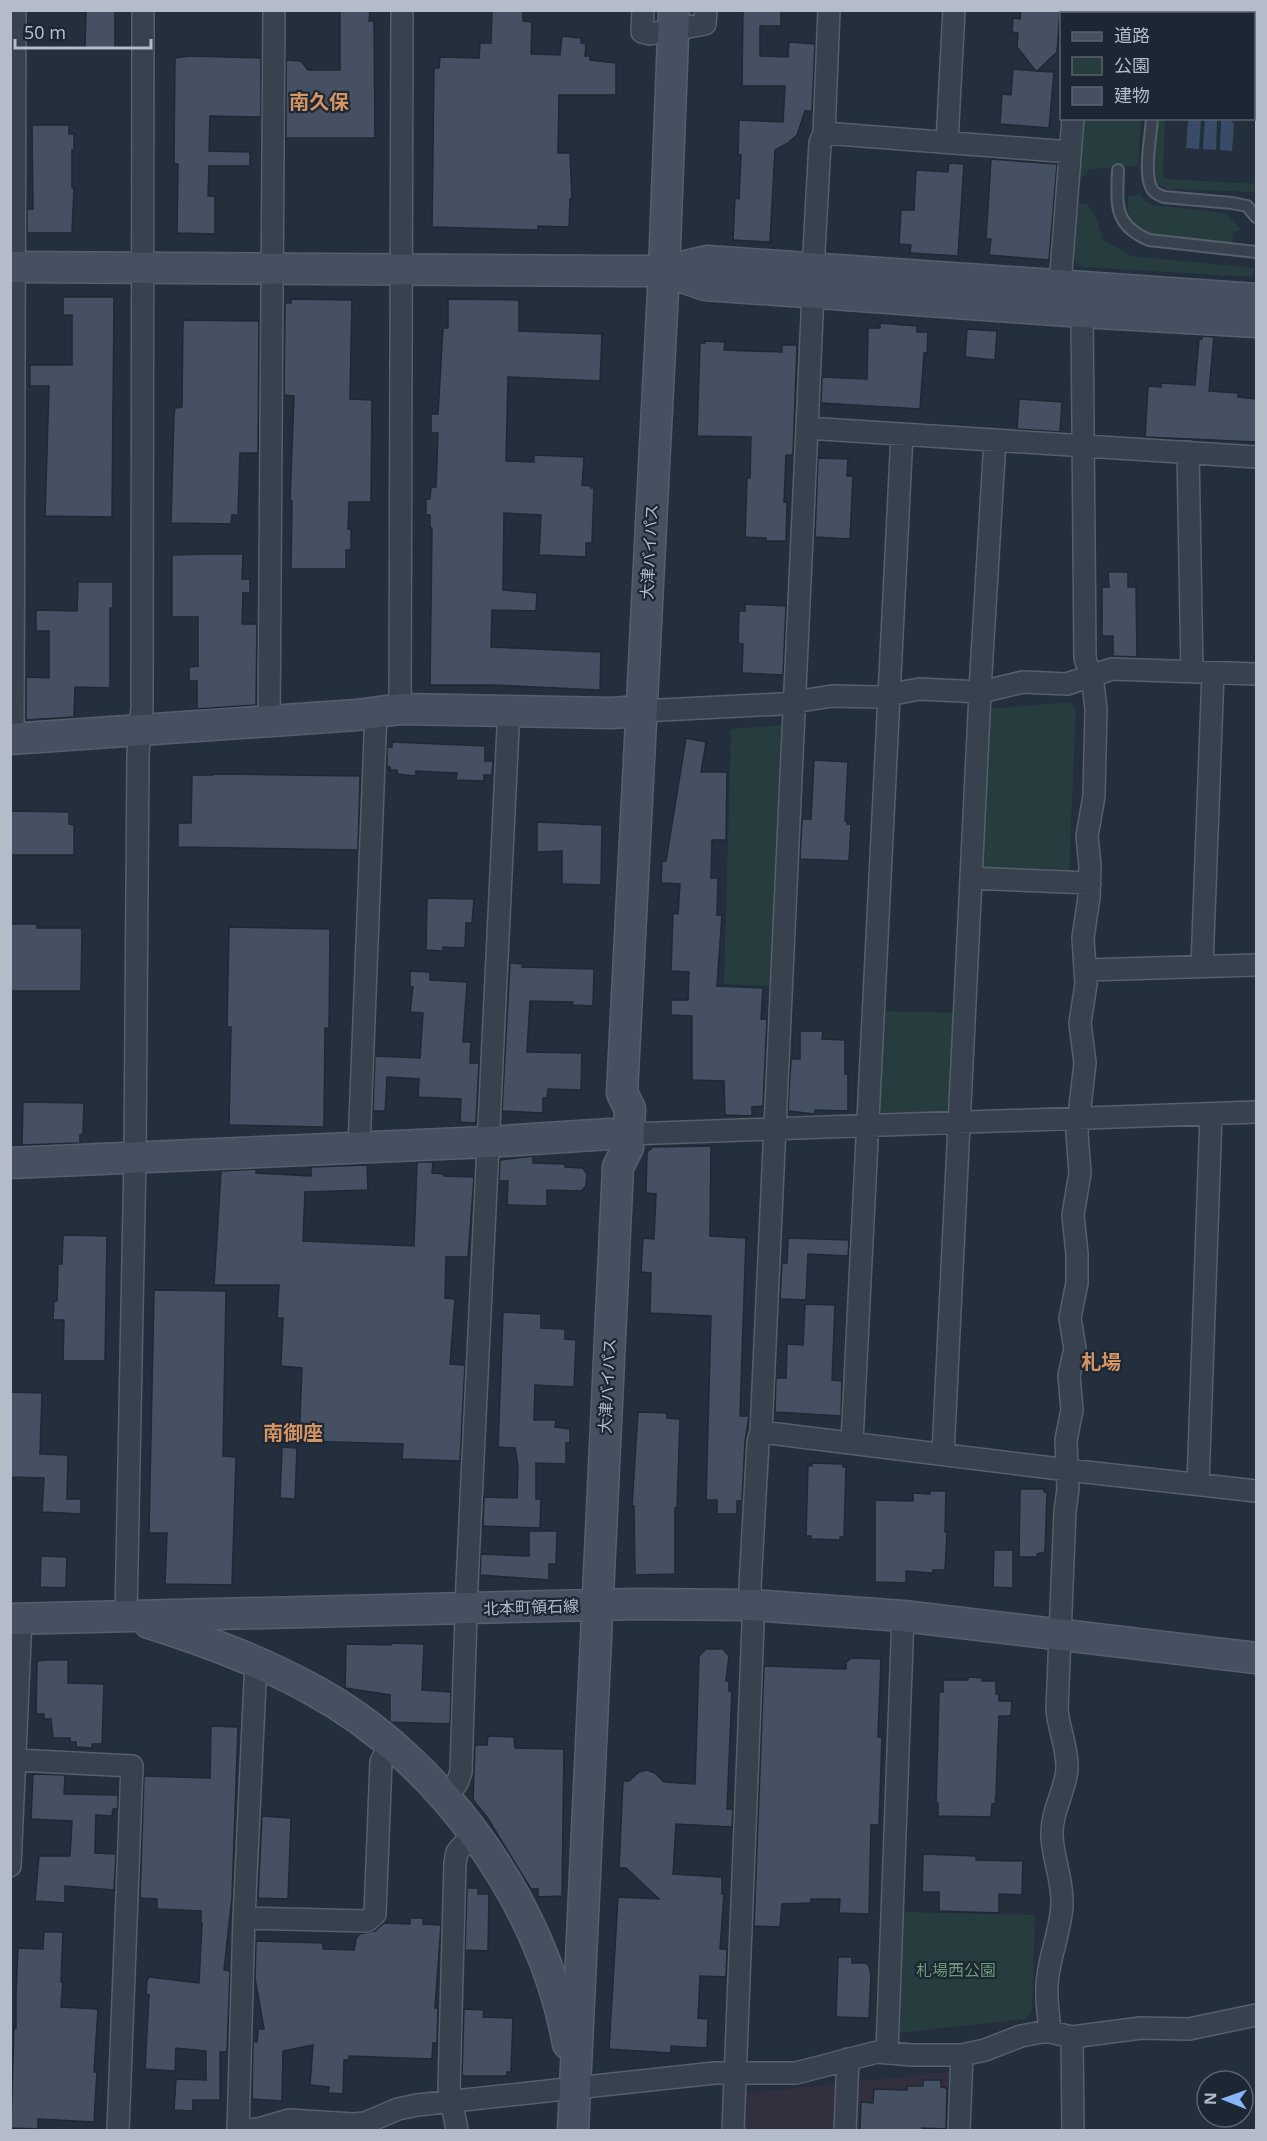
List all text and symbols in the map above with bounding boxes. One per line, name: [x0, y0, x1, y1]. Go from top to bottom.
scale bar: [15, 12, 152, 50]
legend: [1060, 12, 1255, 120]
text: 50 m: [24, 20, 66, 44]
text: 道路: [1114, 23, 1150, 47]
text: 公園: [1114, 53, 1150, 77]
text: 建物: [1114, 83, 1150, 107]
district label: 南久保: [289, 88, 349, 115]
street label: 大津バイパス: [636, 504, 662, 600]
street label: 大津バイパス: [594, 1338, 620, 1434]
district label: 札場: [1081, 1348, 1121, 1375]
district label: 南御座: [263, 1419, 323, 1446]
street label: 北本町領石線: [483, 1594, 579, 1620]
park label: 札場西公園: [916, 1959, 996, 1981]
north arrow: [1195, 2069, 1255, 2129]
text: N: [1199, 2092, 1221, 2105]

